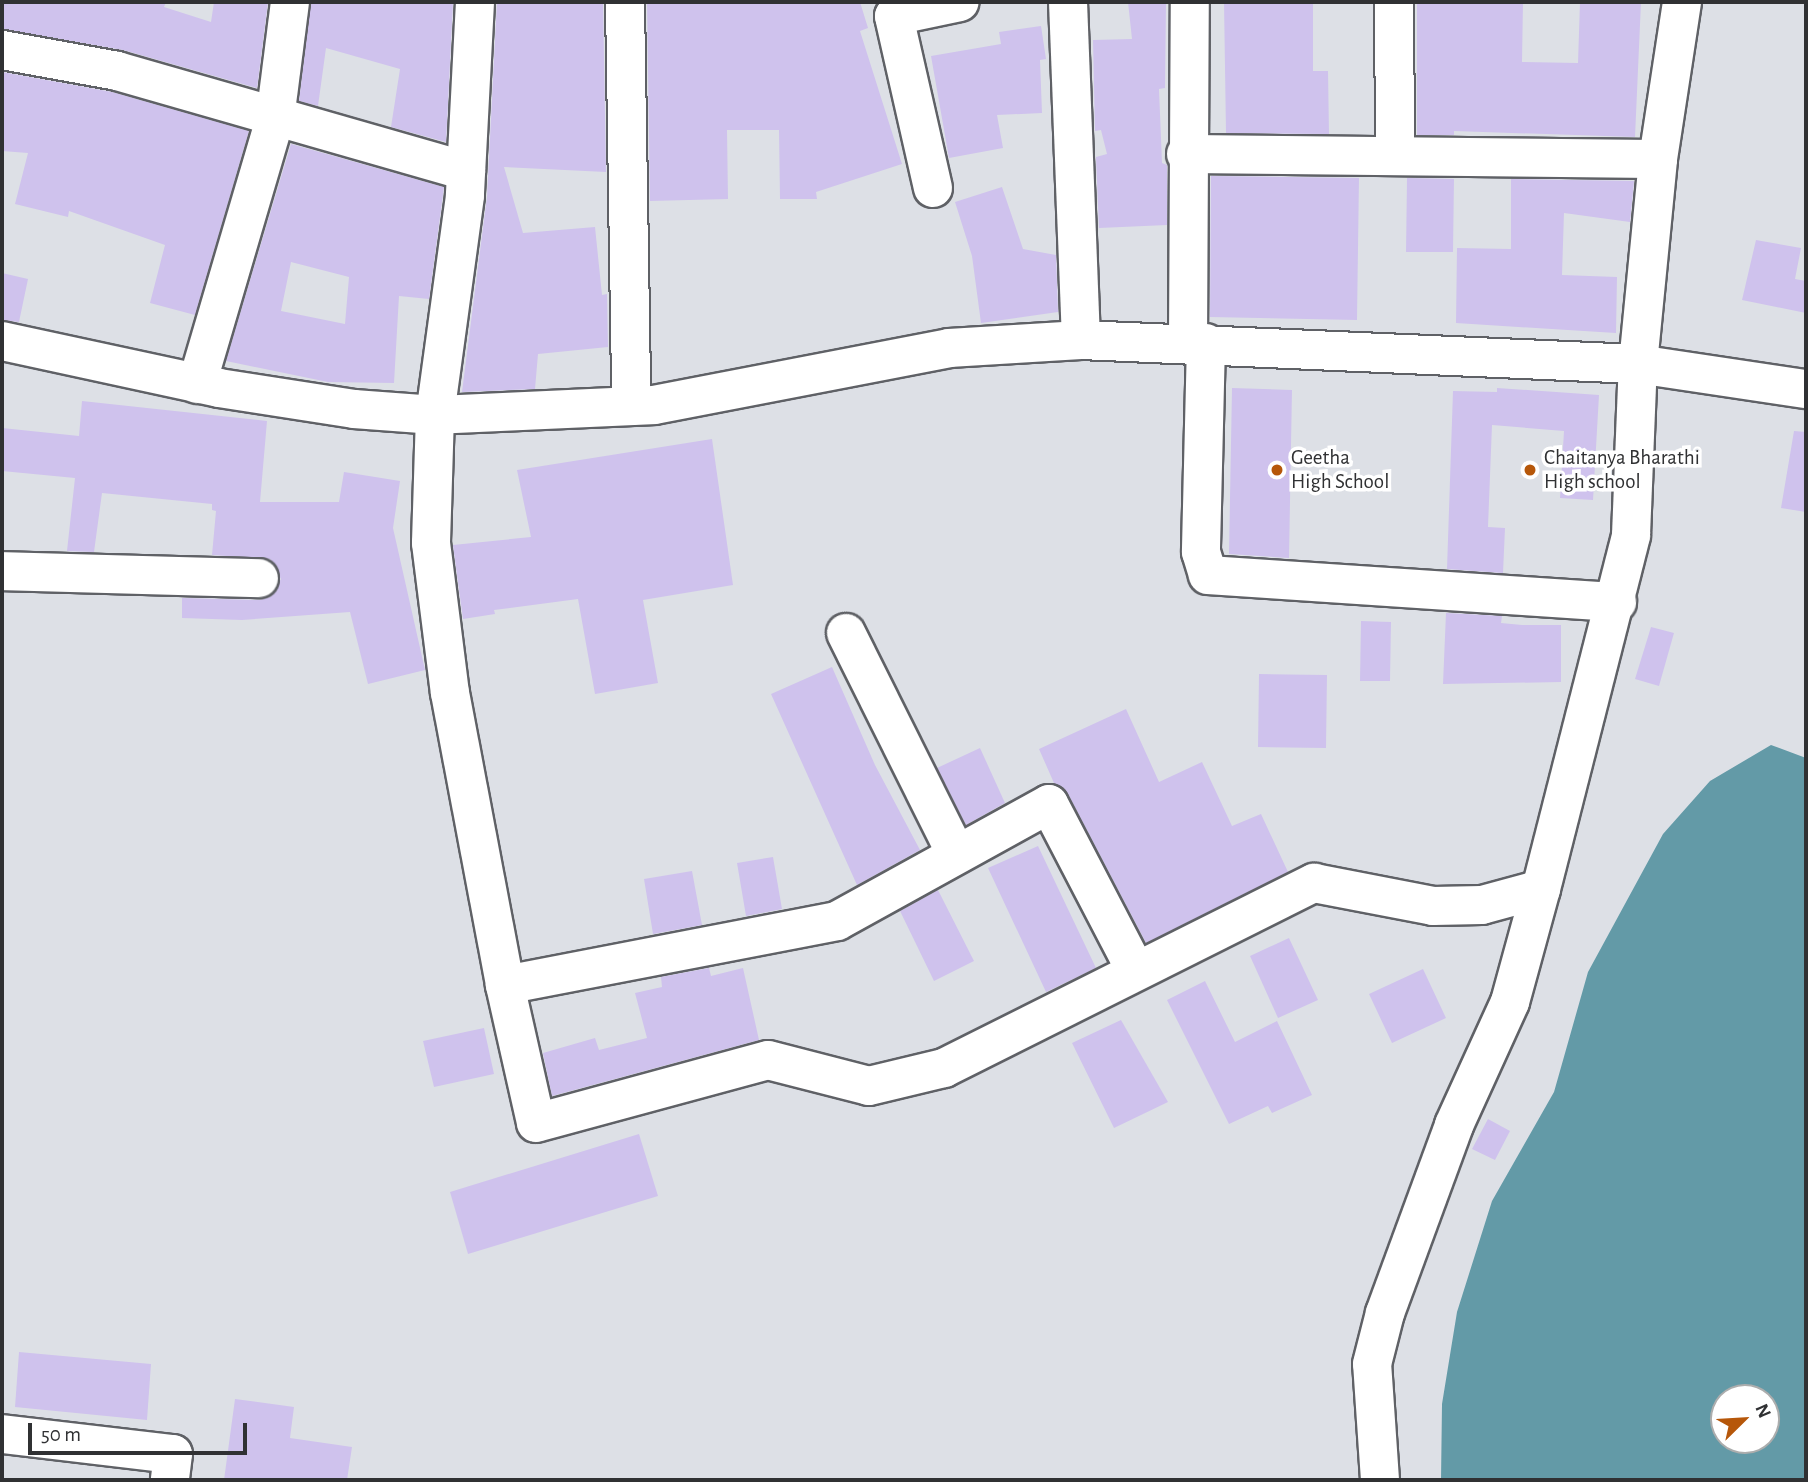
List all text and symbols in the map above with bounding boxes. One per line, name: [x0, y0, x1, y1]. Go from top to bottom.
place label: Geetha High School: [1291, 445, 1389, 495]
place label: Chaitanya Bharathi High school: [1544, 445, 1700, 495]
marker: Geetha High School: [1269, 462, 1285, 478]
marker: Chaitanya Bharathi High school: [1522, 462, 1538, 478]
north arrow: [1710, 1384, 1780, 1454]
text: N: [1751, 1401, 1774, 1421]
scale bar: [32, 1408, 250, 1452]
text: 50 m: [41, 1424, 81, 1445]

